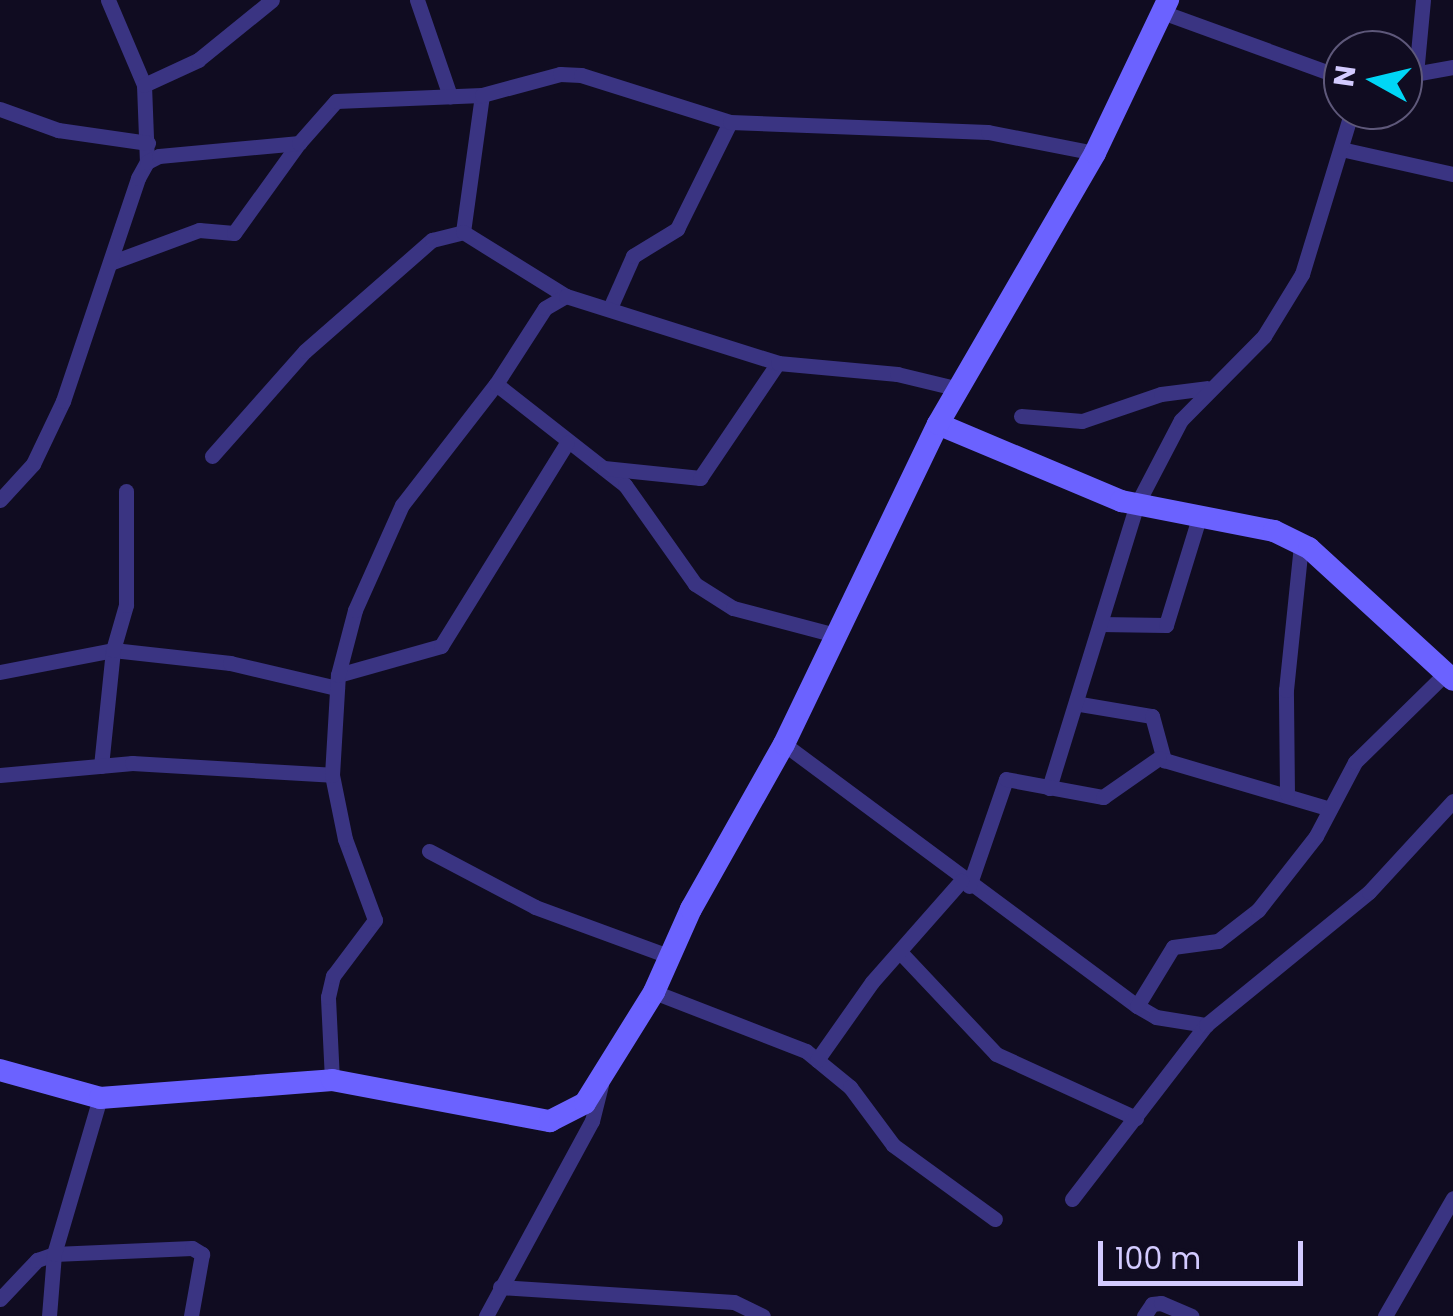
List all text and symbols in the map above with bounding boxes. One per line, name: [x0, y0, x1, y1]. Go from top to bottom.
north arrow: [1323, 30, 1423, 130]
text: N: [1324, 63, 1366, 89]
scale bar: [1103, 1221, 1308, 1283]
text: 100 m: [1115, 1237, 1201, 1280]

